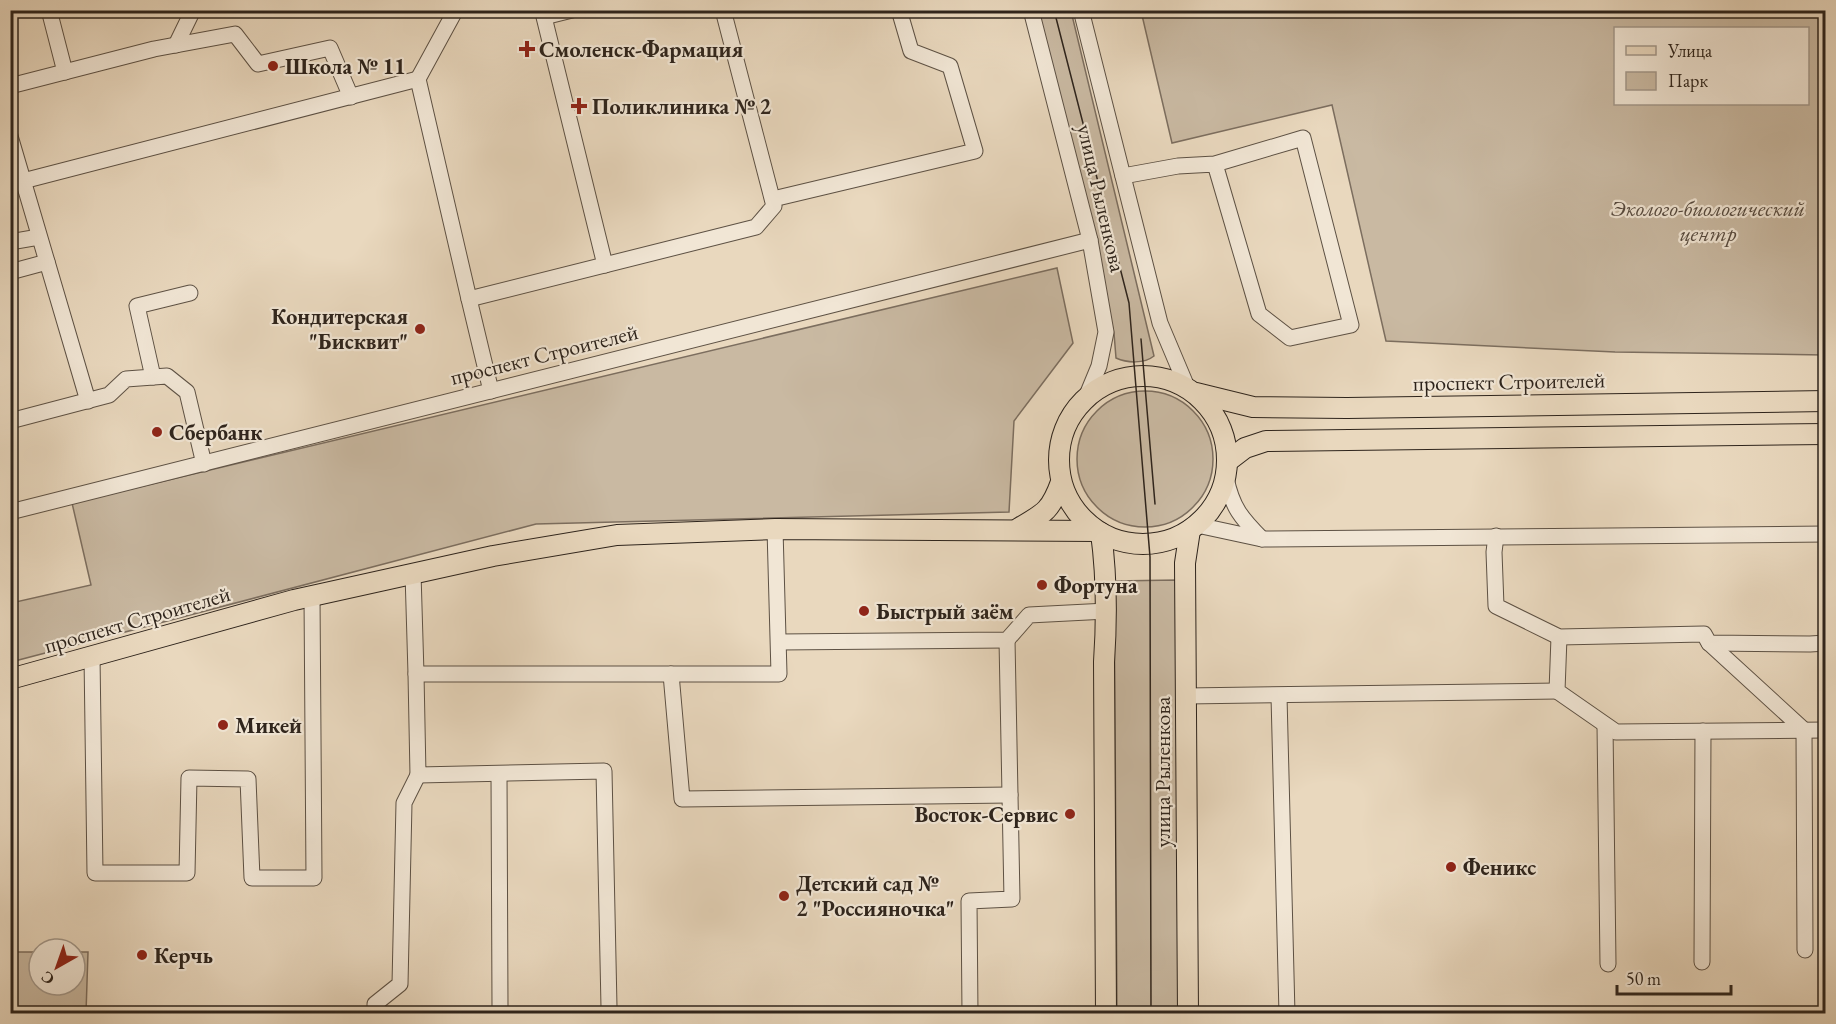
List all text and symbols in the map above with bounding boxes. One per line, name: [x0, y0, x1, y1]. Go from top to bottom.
legend: [1614, 27, 1809, 105]
place label: Смоленск-Фармация: [539, 35, 744, 64]
text: Улица: [1667, 39, 1713, 62]
marker: Смоленск-Фармация: [520, 42, 534, 56]
place label: Школа № 11: [285, 52, 406, 81]
marker: Школа № 11: [266, 59, 280, 73]
text: Парк: [1668, 69, 1708, 92]
place label: Поликлиника № 2: [592, 92, 771, 121]
marker: Поликлиника № 2: [570, 97, 588, 115]
street label: улица Рыленкова: [1070, 121, 1133, 275]
park label: Эколого-биологический центр: [1611, 194, 1805, 248]
place label: Кондитерская "Бисквит": [271, 302, 408, 356]
street label: проспект Строителей: [447, 317, 641, 392]
marker: Кондитерская "Бисквит": [413, 322, 427, 336]
street label: проспект Строителей: [1413, 365, 1606, 398]
place label: Сбербанк: [169, 418, 263, 447]
marker: Сбербанк: [150, 425, 164, 439]
place label: Фортуна: [1054, 571, 1138, 600]
marker: Фортуна: [1035, 578, 1049, 592]
street label: проспект Строителей: [41, 579, 234, 660]
place label: Быстрый заём: [876, 597, 1014, 626]
marker: Быстрый заём: [857, 604, 871, 618]
street label: улица Рыленкова: [1148, 696, 1177, 848]
place label: Микей: [235, 711, 302, 740]
marker: Микей: [216, 718, 230, 732]
place label: Восток-Сервис: [915, 800, 1058, 829]
marker: Восток-Сервис: [1063, 807, 1077, 821]
place label: Феникс: [1463, 853, 1536, 882]
marker: Феникс: [1444, 860, 1458, 874]
place label: Детский сад № 2 "Россияночка": [796, 869, 954, 923]
marker: Детский сад № 2 "Россияночка": [777, 889, 791, 903]
north arrow: [27, 937, 87, 997]
place label: Керчь: [154, 941, 213, 970]
marker: Керчь: [135, 948, 149, 962]
scale bar: [1617, 958, 1731, 996]
text: С: [37, 966, 59, 990]
text: 50 m: [1626, 967, 1661, 990]

